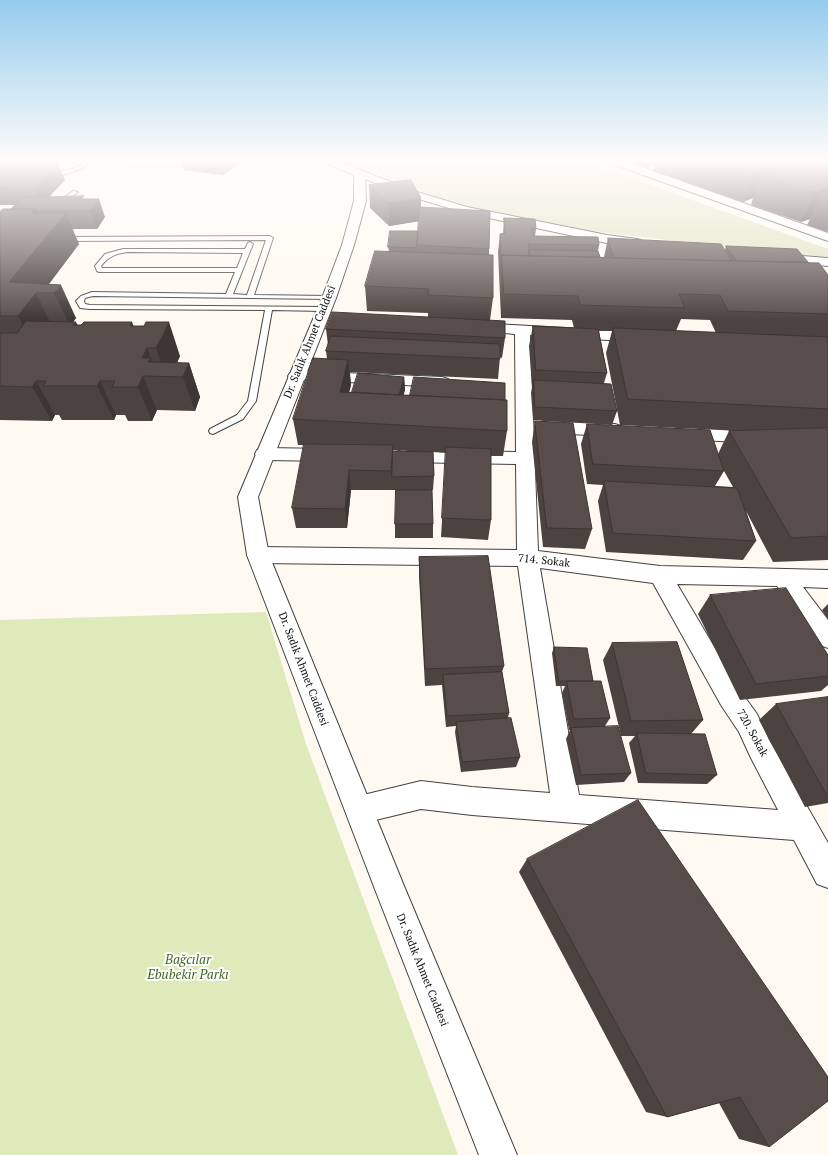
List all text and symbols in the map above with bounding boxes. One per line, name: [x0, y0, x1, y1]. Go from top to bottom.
street label: Dr. Sadık Ahmet Caddesi: [281, 284, 339, 400]
street label: 714. Sokak: [517, 552, 571, 570]
street label: Dr. Sadık Ahmet Caddesi: [275, 610, 331, 728]
street label: 720. Sokak: [734, 707, 770, 759]
street label: Dr. Sadık Ahmet Caddesi: [393, 912, 451, 1028]
park label: Bağcılar Ebubekir Parkı: [147, 952, 229, 983]

